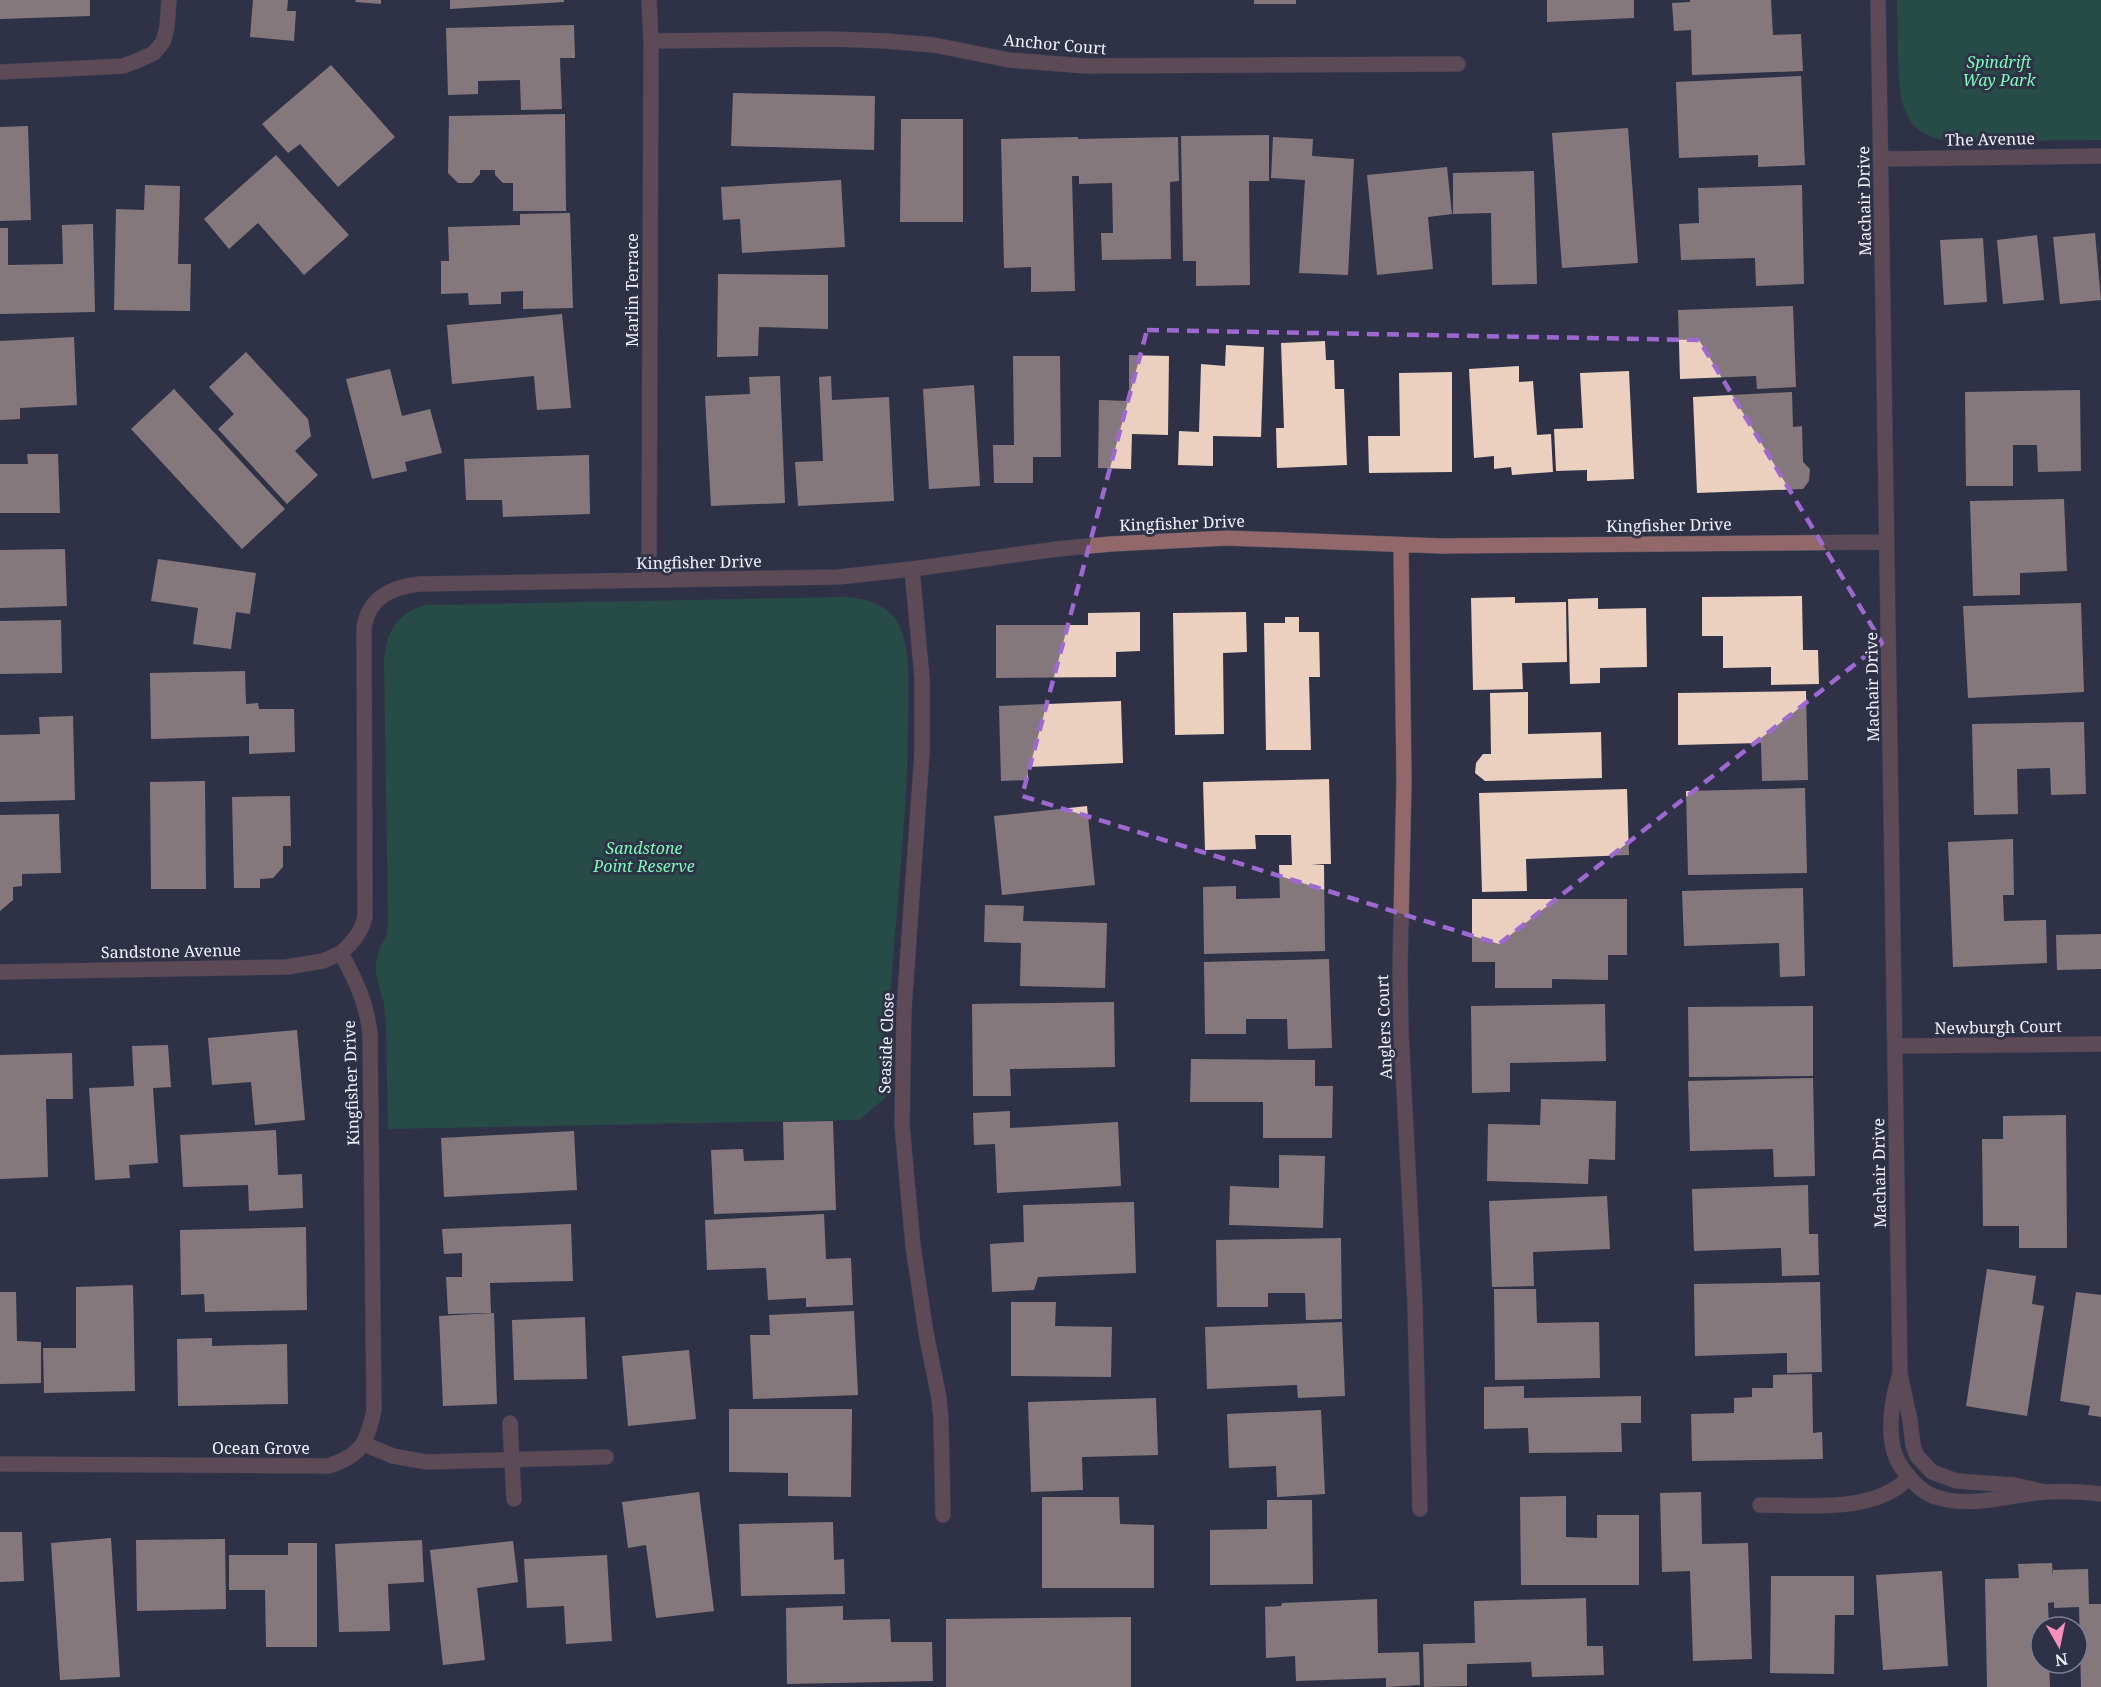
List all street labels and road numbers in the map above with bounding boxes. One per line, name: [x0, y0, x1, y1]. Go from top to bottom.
street label: Anchor Court: [1003, 29, 1108, 59]
street label: The Avenue: [1945, 127, 2035, 151]
street label: Machair Drive: [1852, 146, 1876, 256]
street label: Marlin Terrace: [621, 233, 643, 347]
street label: Kingfisher Drive: [1119, 510, 1245, 536]
street label: Kingfisher Drive: [1606, 513, 1732, 537]
street label: Kingfisher Drive: [636, 550, 762, 574]
street label: Machair Drive: [1860, 632, 1884, 742]
street label: Sandstone Avenue: [101, 939, 241, 963]
street label: Anglers Court: [1371, 974, 1397, 1080]
street label: Seaside Close: [873, 992, 899, 1094]
street label: Newburgh Court: [1934, 1015, 2062, 1039]
street label: Kingfisher Drive: [338, 1020, 364, 1146]
street label: Machair Drive: [1867, 1118, 1891, 1228]
street label: Ocean Grove: [212, 1437, 310, 1459]

